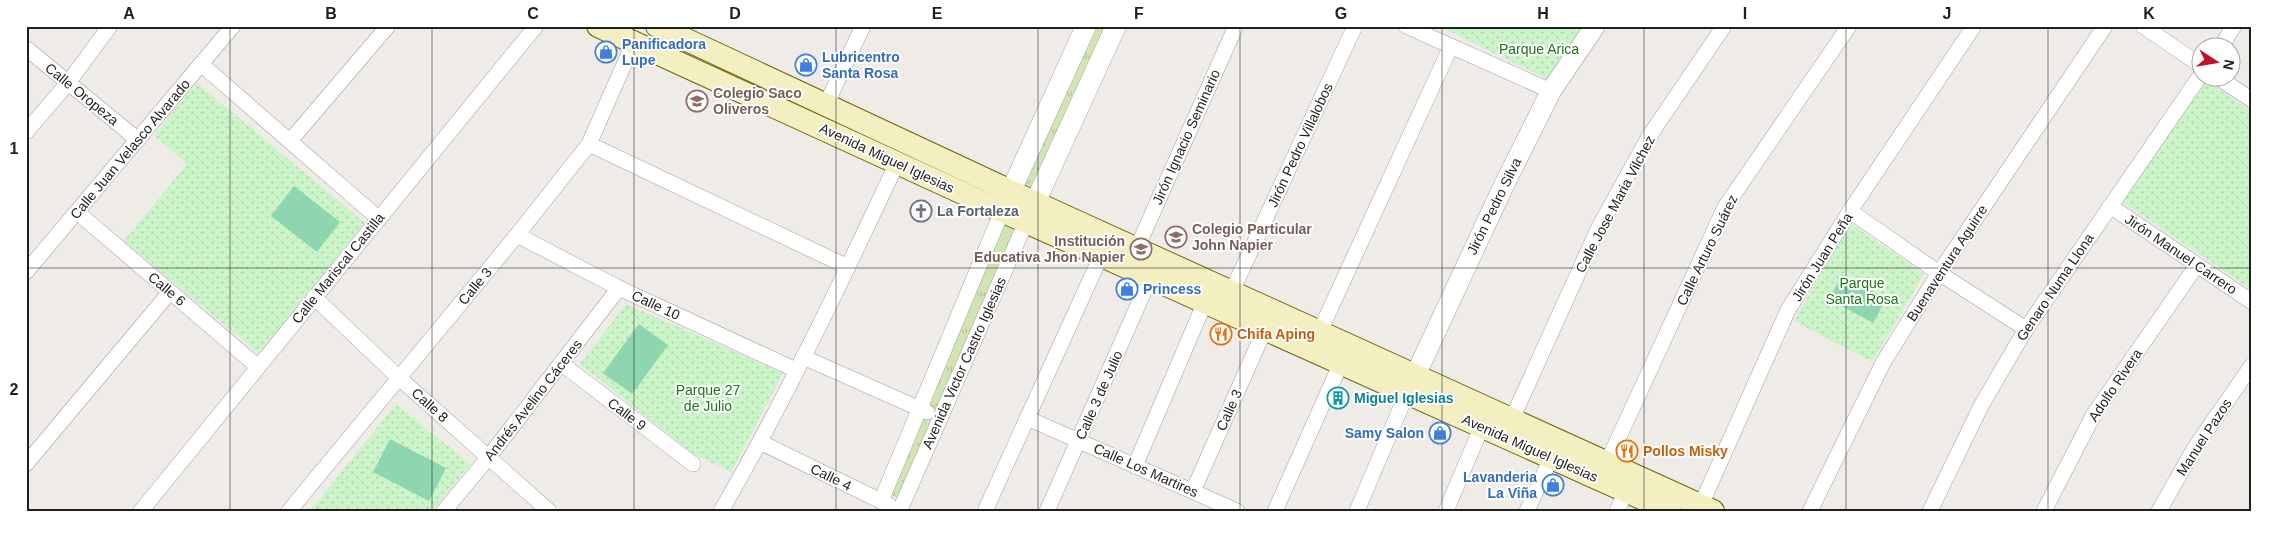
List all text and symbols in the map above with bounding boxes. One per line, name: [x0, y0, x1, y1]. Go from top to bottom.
text: A: [123, 5, 135, 22]
text: B: [325, 5, 337, 22]
text: C: [527, 5, 539, 22]
text: D: [729, 5, 741, 22]
text: E: [932, 5, 943, 22]
text: F: [1134, 5, 1144, 22]
text: G: [1335, 5, 1347, 22]
text: H: [1537, 5, 1549, 22]
text: I: [1743, 5, 1747, 22]
text: J: [1943, 5, 1951, 22]
text: K: [2143, 5, 2155, 22]
place label: Panificadora Lupe: [622, 36, 706, 68]
north arrow: [2190, 38, 2240, 88]
shop icon: Panificadora Lupe: [594, 40, 618, 64]
park label: Parque Arica: [1499, 41, 1579, 57]
place label: Lubricentro Santa Rosa: [822, 49, 900, 81]
shop icon: Lubricentro Santa Rosa: [794, 53, 818, 77]
text: N: [2220, 58, 2238, 71]
street label: Calle Oropeza: [42, 60, 122, 129]
street label: Jirón Ignacio Seminario: [1149, 67, 1223, 207]
street label: Calle Juan Velasco Alvarado: [67, 76, 193, 222]
street label: Jirón Pedro Villalobos: [1264, 80, 1336, 210]
place label: Colegio Saco Oliveros: [713, 85, 802, 117]
school or university icon: Colegio Saco Oliveros: [685, 89, 709, 113]
street label: Avenida Miguel Iglesias: [817, 120, 957, 196]
street label: Calle Jose Maria Vilchez: [1572, 133, 1658, 275]
text: 1: [10, 140, 19, 157]
street label: Jirón Pedro Silva: [1464, 155, 1524, 257]
street label: Calle Arturo Suárez: [1673, 192, 1741, 308]
church icon: La Fortaleza: [909, 199, 933, 223]
street label: Buenaventura Aguirre: [1903, 202, 1991, 324]
place label: La Fortaleza: [937, 203, 1019, 219]
street label: Calle Mariscal Castilla: [288, 209, 388, 327]
street label: Jirón Juan Peña: [1788, 210, 1856, 304]
street label: Jirón Manuel Carrero: [2122, 211, 2240, 298]
place label: Colegio Particular John Napier: [1192, 221, 1312, 253]
school or university icon: Colegio Particular John Napier: [1164, 225, 1188, 249]
street label: Genaro Numa Llona: [2013, 230, 2097, 344]
place label: Institución Educativa Jhon Napier: [974, 233, 1126, 265]
school or university icon: Institución Educativa Jhon Napier: [1129, 237, 1153, 261]
street label: Calle 3: [455, 264, 495, 308]
street label: Calle 6: [145, 269, 189, 309]
street label: Avenida Victor Castro Iglesias: [919, 275, 1009, 451]
park label: Parque Santa Rosa: [1825, 275, 1899, 307]
shop icon: Princess: [1115, 277, 1139, 301]
place label: Princess: [1143, 281, 1202, 297]
street label: Calle 10: [629, 287, 683, 323]
restaurant icon: Chifa Aping: [1209, 322, 1233, 346]
place label: Chifa Aping: [1237, 326, 1315, 342]
street label: Andrés Avelino Cáceres: [481, 336, 585, 464]
street label: Adolfo Rivera: [2085, 346, 2145, 424]
street label: Calle 3 de Julio: [1072, 348, 1126, 442]
text: 2: [10, 381, 19, 398]
park label: Parque 27 de Julio: [676, 382, 741, 414]
street label: Calle 8: [408, 384, 452, 426]
building icon: Miguel Iglesias: [1326, 386, 1350, 410]
street label: Calle 3: [1213, 387, 1245, 433]
place label: Miguel Iglesias: [1354, 390, 1454, 406]
street label: Calle 9: [605, 394, 649, 434]
street label: Manuel Pazos: [2173, 395, 2235, 479]
street label: Avenida Miguel Iglesias: [1460, 411, 1600, 485]
shop icon: Samy Salon: [1428, 421, 1452, 445]
place label: Samy Salon: [1345, 425, 1424, 441]
restaurant icon: Pollos Misky: [1615, 439, 1639, 463]
street label: Calle Los Martires: [1091, 440, 1201, 500]
place label: Pollos Misky: [1643, 443, 1728, 459]
street label: Calle 4: [808, 460, 854, 494]
place label: Lavanderia La Viña: [1463, 469, 1537, 501]
shop icon: Lavanderia La Viña: [1541, 473, 1565, 497]

